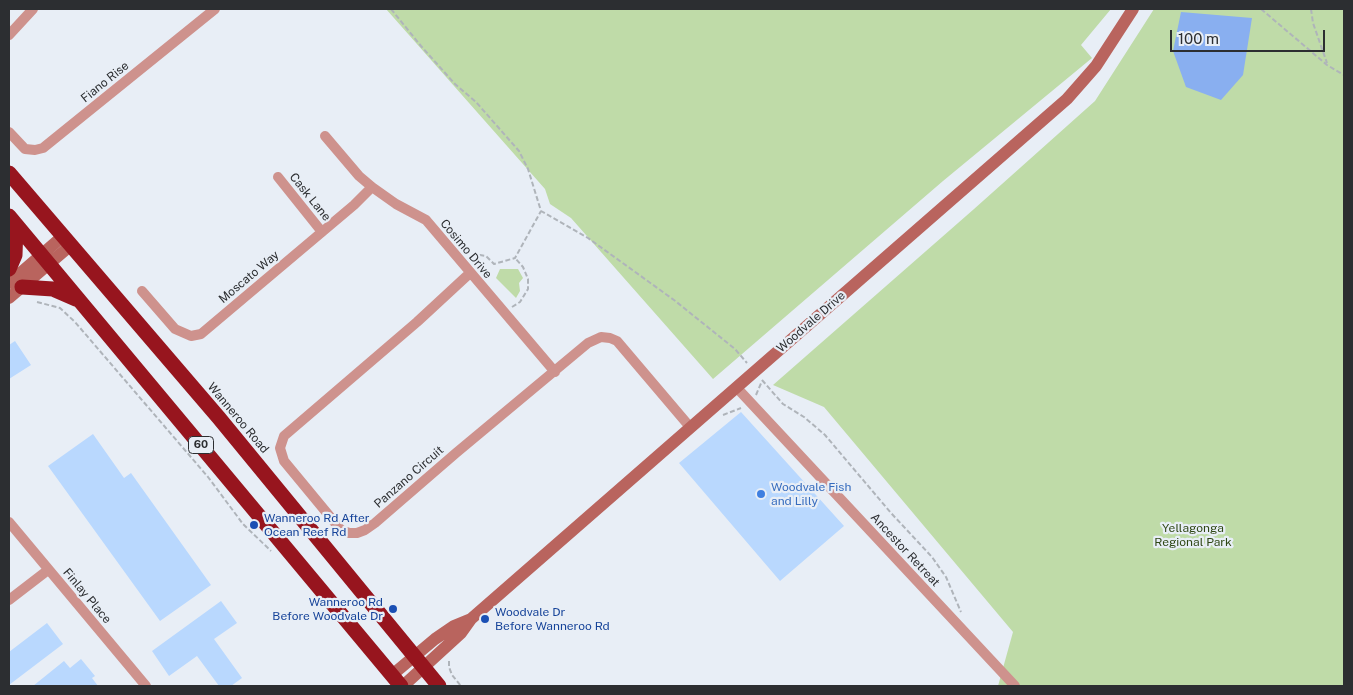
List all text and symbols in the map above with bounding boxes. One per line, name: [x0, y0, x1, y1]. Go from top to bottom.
scale bar: [1173, 20, 1328, 52]
text: 100 m: [1178, 30, 1219, 47]
street label: Fiano Rise: [78, 58, 132, 106]
street label: Cask Lane: [286, 170, 334, 224]
street label: Cosimo Drive: [437, 216, 495, 282]
street label: Moscato Way: [216, 248, 282, 306]
street label: Woodvale Drive: [774, 288, 848, 356]
street label: Wanneroo Road: [204, 380, 272, 456]
road number: 60: [188, 436, 214, 454]
street label: Panzano Circuit: [371, 443, 447, 511]
place label: Woodvale Fish and Lilly: [771, 480, 851, 508]
marker: Woodvale Fish and Lilly: [755, 488, 767, 500]
street label: Ancestor Retreat: [867, 510, 943, 590]
place label: Wanneroo Rd After Ocean Reef Rd: [264, 511, 370, 539]
marker: Wanneroo Rd After Ocean Reef Rd: [248, 519, 260, 531]
park label: Yellagonga Regional Park: [1154, 521, 1232, 549]
street label: Finlay Place: [60, 565, 114, 627]
place label: Wanneroo Rd Before Woodvale Dr: [272, 595, 383, 623]
marker: Wanneroo Rd Before Woodvale Dr: [387, 603, 399, 615]
place label: Woodvale Dr Before Wanneroo Rd: [495, 605, 610, 633]
marker: Woodvale Dr Before Wanneroo Rd: [479, 613, 491, 625]

